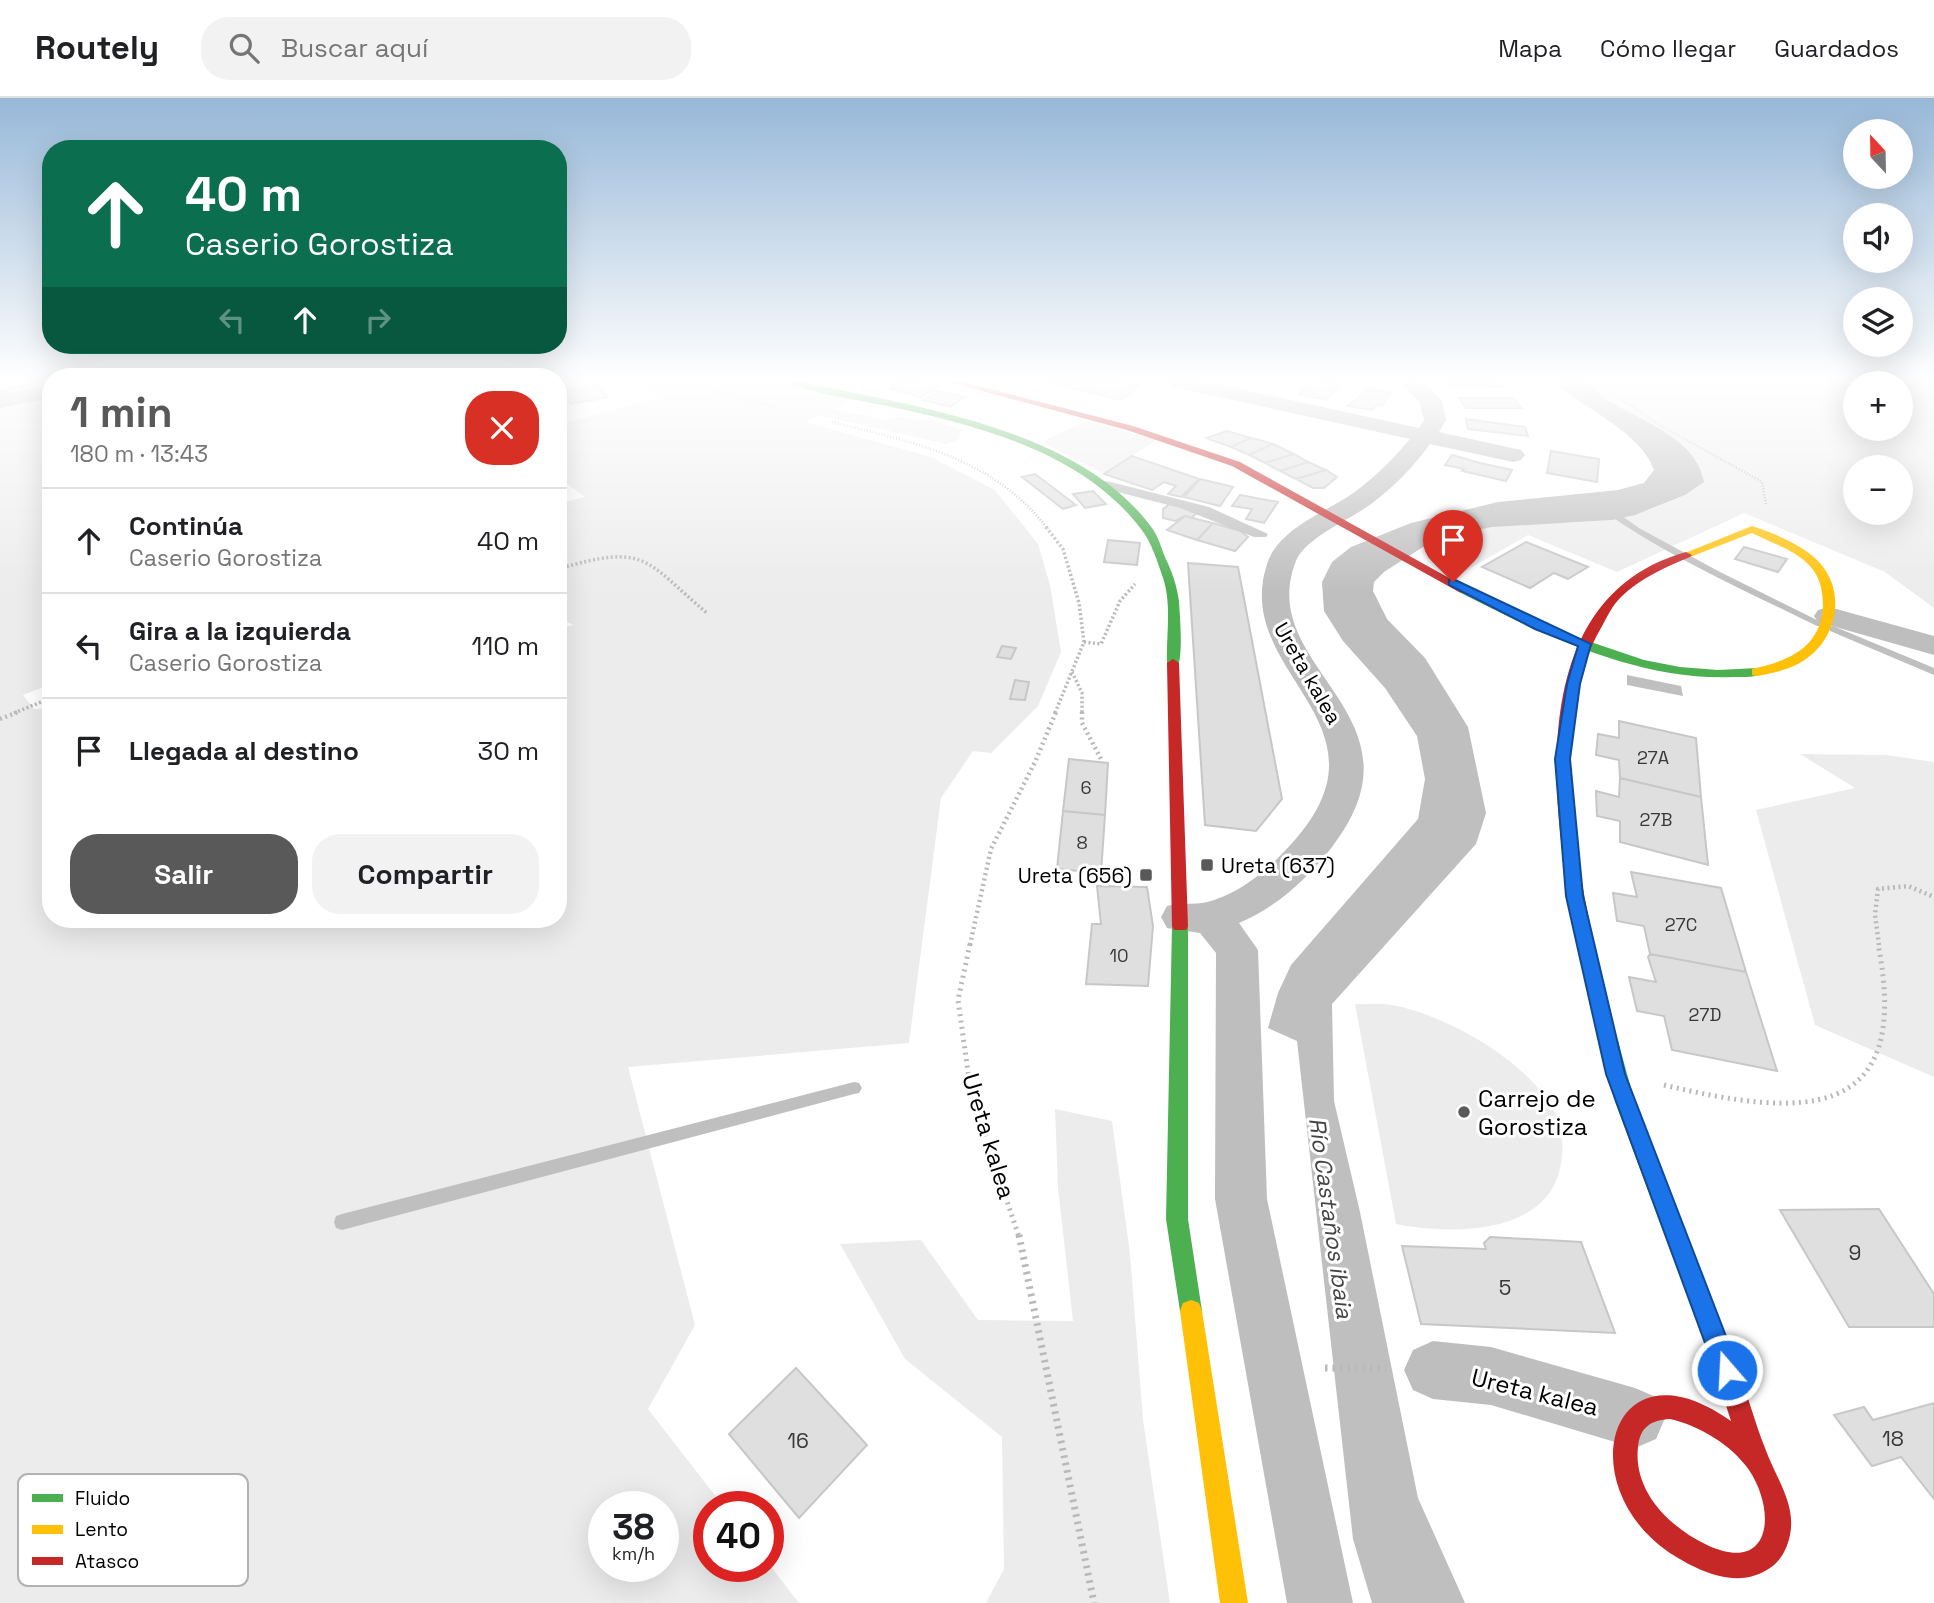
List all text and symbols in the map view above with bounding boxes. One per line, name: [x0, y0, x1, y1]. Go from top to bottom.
search box: [201, 17, 691, 80]
text: Routely: [35, 27, 159, 69]
icon: search: [225, 29, 263, 67]
text: Buscar aquí: [281, 31, 428, 65]
text: Mapa: [1498, 33, 1562, 64]
text: Cómo llegar: [1600, 33, 1736, 64]
text: Guardados: [1774, 33, 1899, 64]
north arrow: [1843, 119, 1913, 189]
map controls: [1843, 119, 1913, 525]
text: 40 m: [185, 163, 302, 225]
icon: ahead: [70, 168, 161, 259]
button: sound: [1843, 203, 1913, 273]
text: Caserio Gorostiza: [185, 224, 454, 264]
button: layers: [1843, 287, 1913, 357]
icon: left: [213, 301, 251, 339]
icon: ahead: [286, 301, 324, 339]
icon: right: [359, 301, 397, 339]
button: +: [1843, 371, 1913, 441]
text: 1 min: [70, 386, 173, 439]
button: close: [465, 391, 539, 465]
text: 180 m · 13:43: [70, 439, 208, 469]
button: −: [1843, 455, 1913, 525]
text: Continúa: [129, 509, 243, 543]
pin: [1423, 510, 1483, 582]
icon: arrive: [1434, 521, 1472, 559]
icon: ahead: [70, 522, 108, 560]
text: 40 m: [477, 524, 539, 558]
text: Caserio Gorostiza: [129, 543, 322, 573]
text: Gira a la izquierda: [129, 614, 351, 648]
street label: Ureta kalea: [1268, 617, 1348, 729]
icon: left: [70, 627, 108, 665]
text: 110 m: [472, 629, 539, 663]
text: Caserio Gorostiza: [129, 648, 322, 678]
icon: arrive: [70, 732, 108, 770]
text: Llegada al destino: [129, 734, 359, 768]
text: 30 m: [478, 734, 539, 768]
house number: 27A: [1637, 746, 1669, 769]
house number: 6: [1080, 776, 1092, 799]
house number: 27B: [1640, 808, 1672, 831]
house number: 8: [1076, 831, 1088, 854]
button: Salir: [70, 834, 298, 914]
button: Compartir: [312, 834, 539, 914]
place label: Ureta (637): [1221, 852, 1335, 879]
marker: Ureta (637): [1199, 857, 1215, 873]
place label: Ureta (656): [1018, 862, 1132, 889]
marker: Ureta (656): [1138, 867, 1154, 883]
house number: 27C: [1665, 913, 1697, 936]
house number: 10: [1109, 944, 1129, 967]
house number: 27D: [1689, 1003, 1721, 1026]
street label: Ureta kalea: [955, 1069, 1023, 1203]
place label: Carrejo de Gorostiza: [1478, 1083, 1596, 1142]
marker: Carrejo de Gorostiza: [1456, 1104, 1472, 1120]
water label: Río Castaños ibaia: [1302, 1116, 1360, 1321]
house number: 9: [1849, 1239, 1861, 1266]
house number: 5: [1499, 1274, 1511, 1301]
position arrow: [1690, 1333, 1764, 1407]
street label: Ureta kalea: [1468, 1361, 1602, 1423]
house number: 18: [1882, 1425, 1904, 1452]
house number: 16: [787, 1427, 809, 1454]
legend: [18, 1474, 248, 1586]
text: Fluido: [75, 1486, 130, 1511]
speed limit sign: 40: [693, 1491, 784, 1582]
text: 38: [612, 1505, 655, 1549]
text: Lento: [75, 1517, 128, 1542]
text: km/h: [612, 1542, 655, 1565]
text: Atasco: [75, 1549, 139, 1574]

